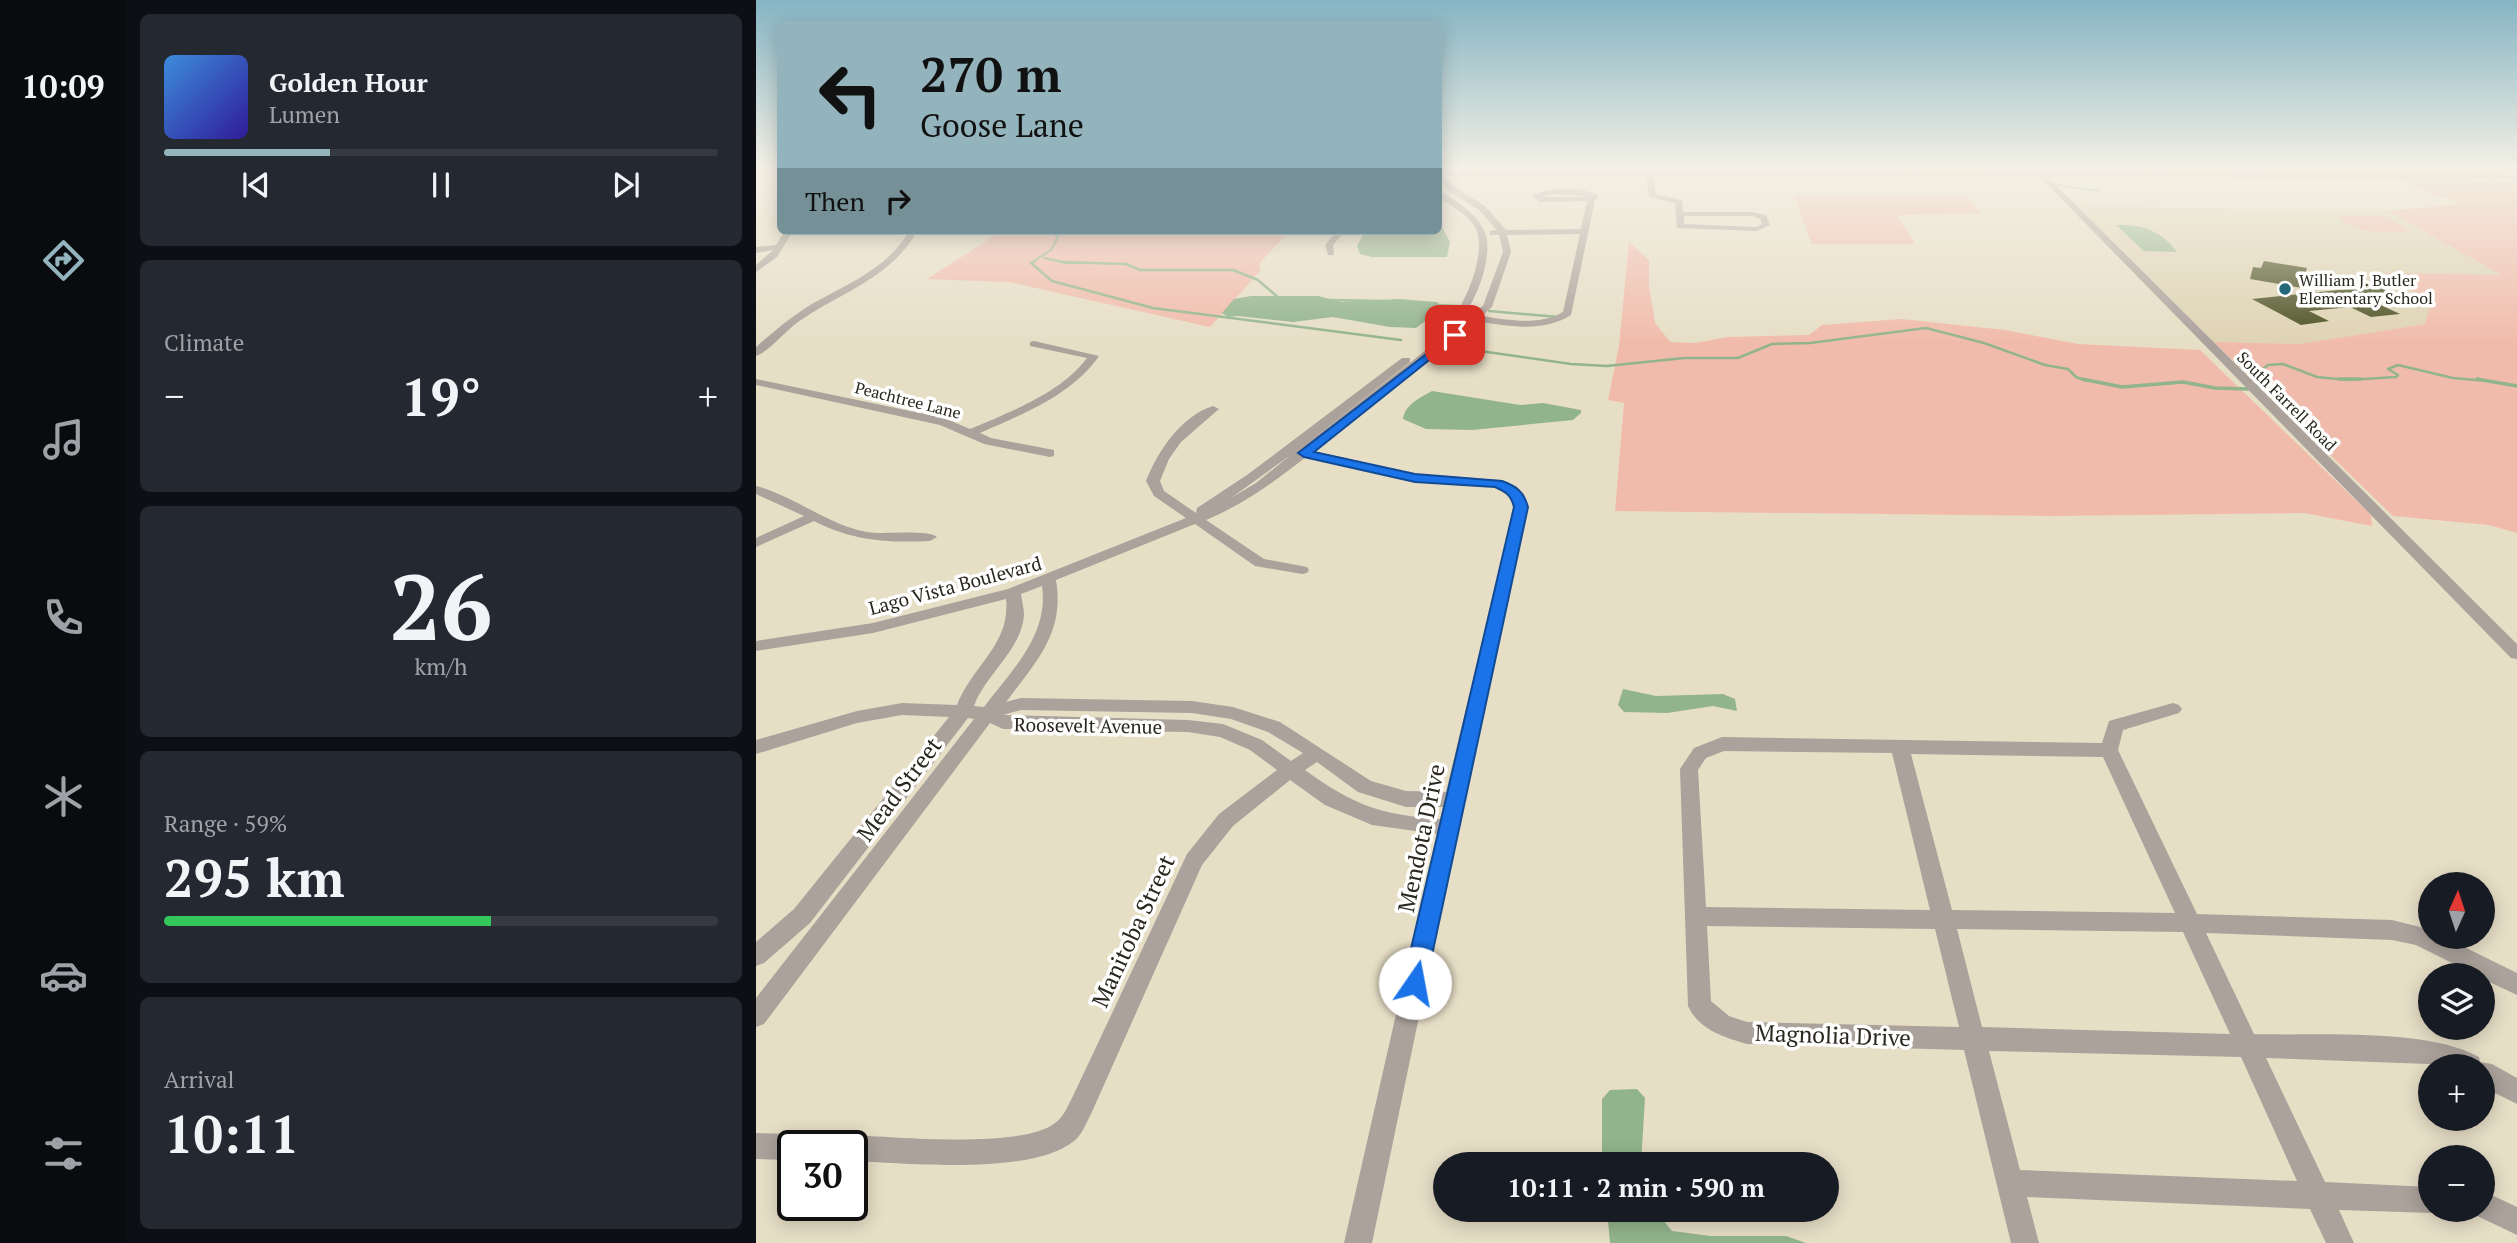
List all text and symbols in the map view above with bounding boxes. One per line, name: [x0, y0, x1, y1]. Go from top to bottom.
text: 270 m: [920, 41, 1062, 106]
icon: left: [805, 49, 896, 140]
text: 10:09: [21, 65, 105, 107]
text: Golden Hour: [269, 65, 428, 99]
text: Lumen: [269, 99, 340, 130]
text: Goose Lane: [920, 104, 1084, 146]
icon: previous: [237, 166, 275, 204]
icon: pause: [422, 166, 460, 204]
icon: next: [607, 166, 645, 204]
icon: right: [879, 182, 917, 220]
text: Then: [805, 184, 865, 218]
icon: directions: [39, 236, 88, 285]
place label: William J. Butler Elementary School: [2299, 269, 2433, 309]
marker: William J. Butler Elementary School: [2277, 281, 2293, 297]
pin: [1425, 305, 1485, 365]
icon: arrive: [1436, 316, 1474, 354]
text: Climate: [164, 327, 244, 358]
street label: South Farrell Road: [2232, 346, 2342, 456]
text: 19°: [401, 362, 481, 431]
text: −: [164, 371, 184, 421]
text: +: [698, 371, 718, 421]
street label: Peachtree Lane: [853, 376, 963, 424]
icon: music: [39, 415, 88, 464]
text: 26: [390, 545, 492, 666]
street label: Lago Vista Boulevard: [866, 550, 1045, 620]
icon: phone: [39, 593, 88, 642]
text: km/h: [414, 651, 468, 682]
street label: Roosevelt Avenue: [1014, 711, 1162, 739]
street label: Mead Street: [850, 730, 949, 847]
street label: Mendota Drive: [1390, 761, 1452, 915]
icon: climate: [39, 772, 88, 821]
text: Range · 59%: [164, 808, 287, 839]
text: 295 km: [164, 843, 345, 912]
street label: Manitoba Street: [1084, 849, 1182, 1012]
north arrow: [2418, 872, 2496, 948]
map controls: [2418, 872, 2495, 1222]
position arrow: [1378, 946, 1452, 1020]
icon: car: [39, 951, 88, 1000]
button: layers: [2418, 963, 2495, 1040]
street label: Magnolia Drive: [1755, 1017, 1911, 1053]
button: +: [2418, 1054, 2495, 1131]
text: Arrival: [164, 1064, 235, 1095]
text: 10:11: [164, 1099, 299, 1168]
icon: filters: [39, 1129, 88, 1178]
speed limit sign: 30: [777, 1130, 868, 1221]
button: −: [2418, 1145, 2495, 1222]
text: 10:11 · 2 min · 590 m: [1507, 1170, 1765, 1204]

